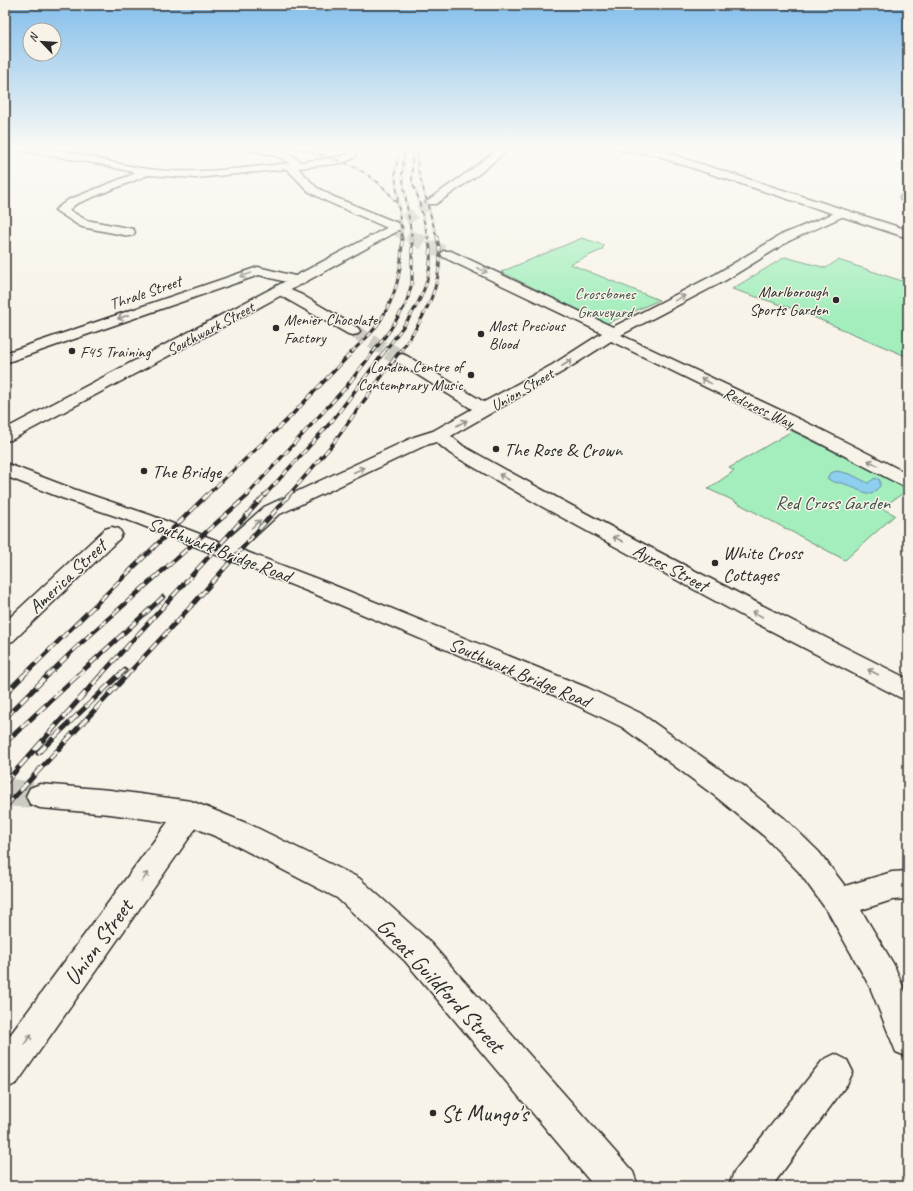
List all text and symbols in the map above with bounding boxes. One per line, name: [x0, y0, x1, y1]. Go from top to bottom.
north arrow: [22, 22, 62, 62]
text: N: [25, 30, 42, 44]
one-way arrow: [476, 267, 488, 274]
street label: Thrale Street: [107, 270, 186, 315]
one-way arrow: [240, 272, 253, 279]
place label: Marlborough Sports Garden: [749, 282, 829, 320]
park label: Crossbones Graveyard: [575, 284, 637, 322]
one-way arrow: [674, 294, 686, 301]
marker: Marlborough Sports Garden: [831, 295, 841, 305]
street label: Southwark Street: [163, 297, 259, 360]
place label: Menier Chocolate Factory: [284, 310, 379, 348]
one-way arrow: [118, 314, 130, 322]
place label: Most Precious Blood: [489, 316, 566, 354]
marker: Menier Chocolate Factory: [271, 323, 281, 333]
marker: Most Precious Blood: [476, 329, 486, 339]
place label: F45 Training: [80, 342, 152, 362]
marker: F45 Training: [67, 346, 77, 356]
place label: London Centre of Contemprary Music: [358, 357, 466, 395]
one-way arrow: [561, 358, 573, 366]
street label: Union Street: [488, 363, 559, 416]
marker: London Centre of Contemprary Music: [466, 370, 476, 380]
one-way arrow: [701, 377, 713, 384]
street label: Redcross Way: [720, 383, 798, 434]
one-way arrow: [456, 418, 468, 426]
place label: The Rose & Crown: [504, 438, 624, 462]
marker: The Rose & Crown: [491, 444, 501, 454]
one-way arrow: [868, 459, 880, 466]
place label: The Bridge: [152, 460, 223, 484]
one-way arrow: [353, 465, 365, 473]
marker: The Bridge: [139, 466, 149, 476]
one-way arrow: [498, 472, 510, 480]
park label: Red Cross Garden: [776, 491, 891, 515]
street label: Southwark Bridge Road: [145, 512, 297, 589]
one-way arrow: [251, 519, 261, 529]
street label: America Street: [24, 533, 114, 619]
one-way arrow: [612, 535, 624, 542]
street label: Ayres Street: [629, 538, 714, 599]
place label: White Cross Cottages: [723, 541, 804, 587]
marker: White Cross Cottages: [710, 558, 720, 568]
one-way arrow: [751, 609, 763, 617]
street label: Southwark Bridge Road: [445, 632, 596, 715]
one-way arrow: [867, 668, 879, 675]
one-way arrow: [141, 872, 149, 883]
street label: Union Street: [57, 892, 141, 991]
street label: Great Guildford Street: [371, 912, 512, 1061]
one-way arrow: [24, 1034, 32, 1045]
place label: St Mungo's: [441, 1099, 530, 1128]
marker: St Mungo's: [428, 1108, 438, 1118]

